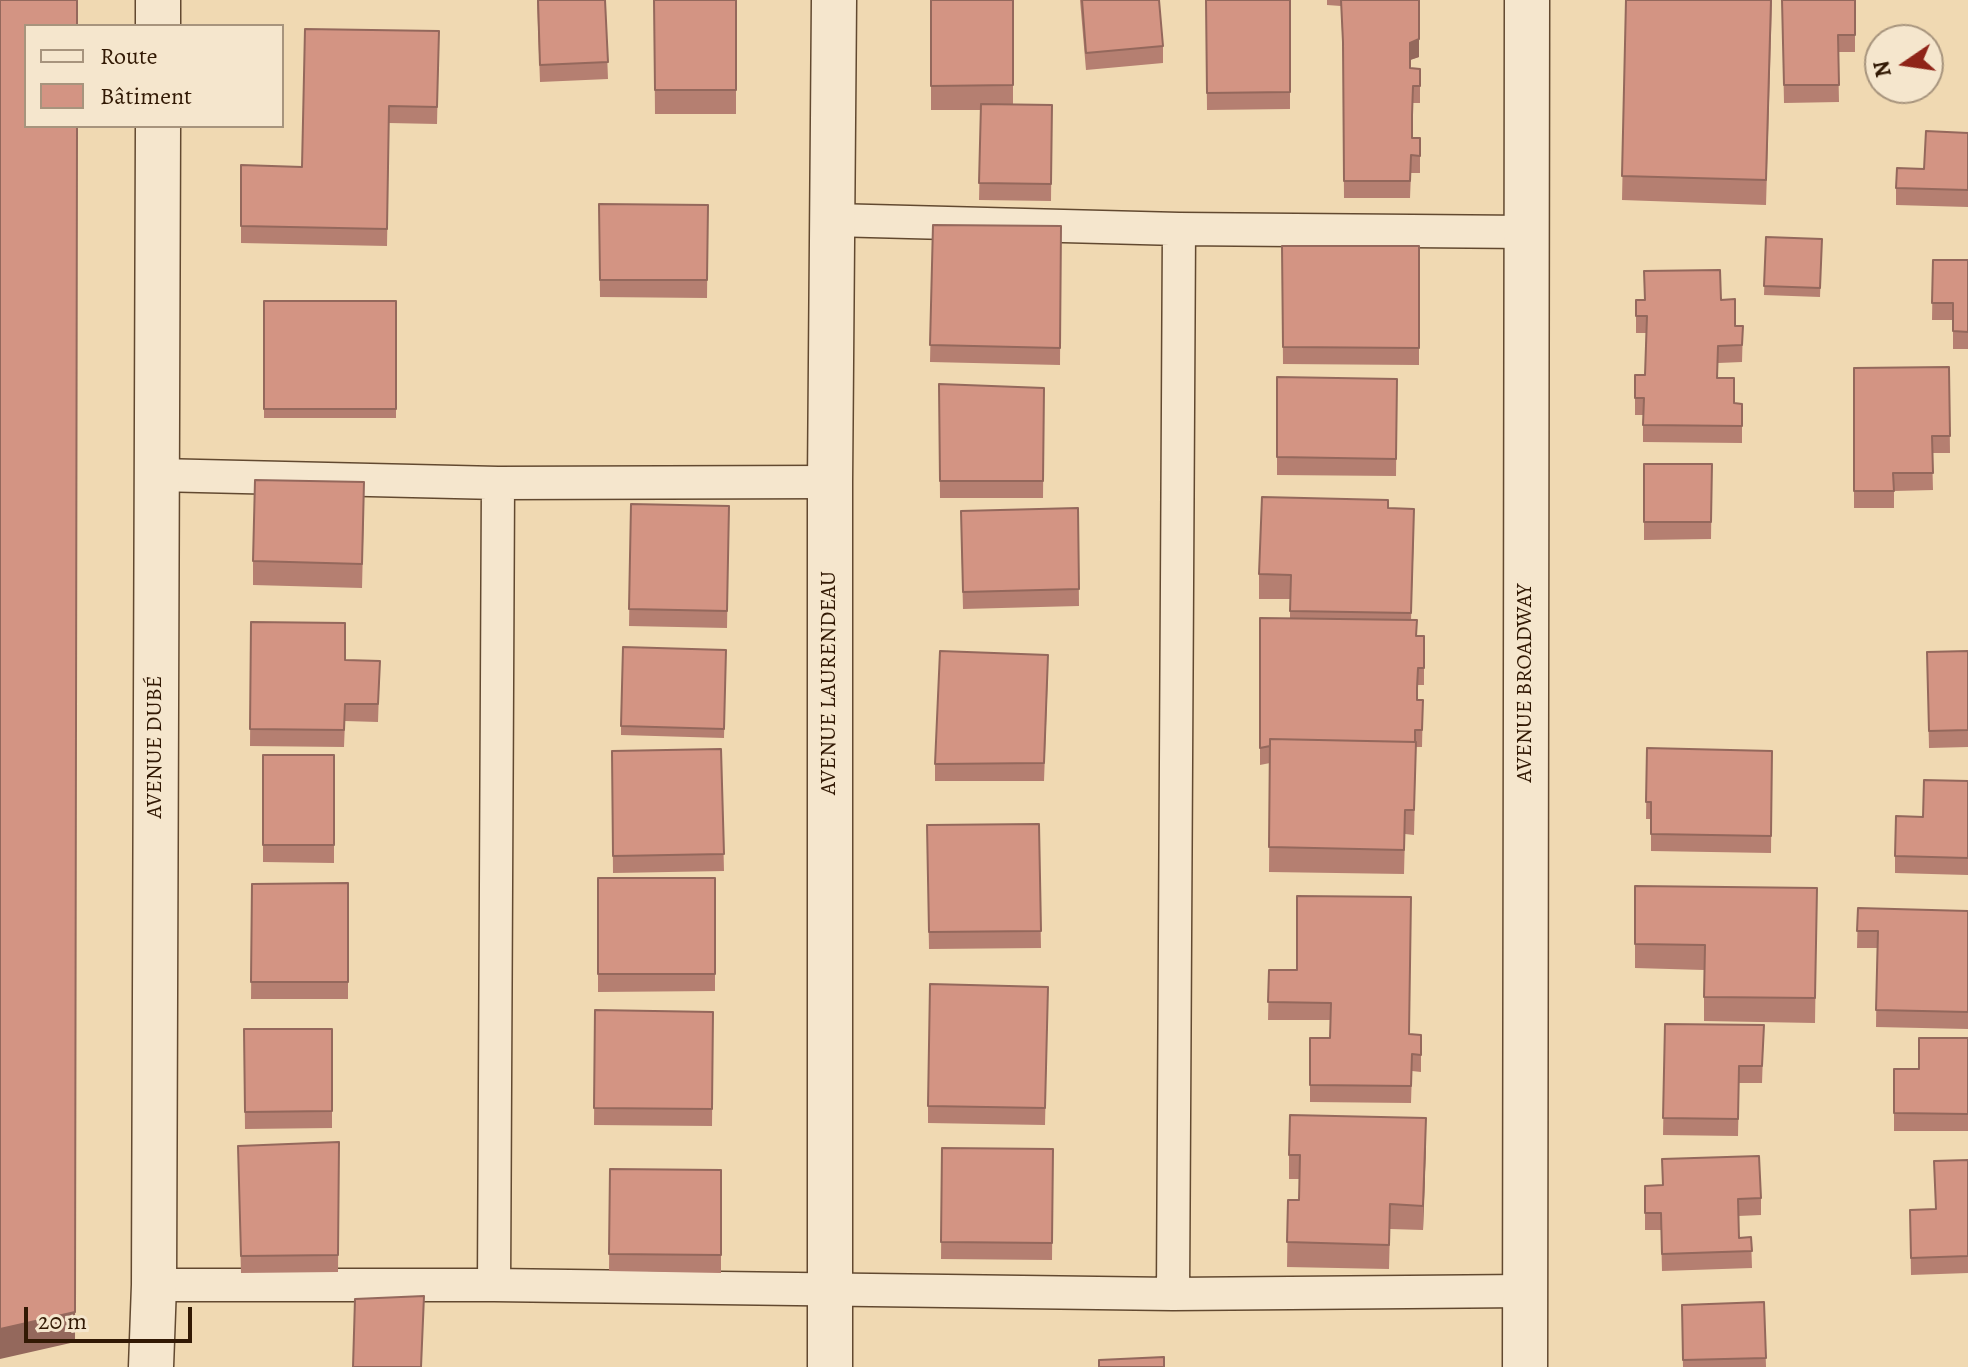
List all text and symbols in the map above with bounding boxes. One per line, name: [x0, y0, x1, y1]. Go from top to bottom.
legend: [24, 24, 284, 128]
north arrow: [1864, 24, 1944, 104]
text: Route: [100, 40, 158, 72]
text: N: [1866, 58, 1899, 80]
text: Bâtiment: [100, 80, 192, 112]
street label: AVENUE LAURENDEAU: [817, 571, 843, 795]
street label: AVENUE BROADWAY: [1513, 584, 1539, 782]
street label: AVENUE DUBÉ: [143, 675, 169, 819]
scale bar: [28, 1291, 196, 1341]
text: 20 m: [38, 1305, 87, 1337]

